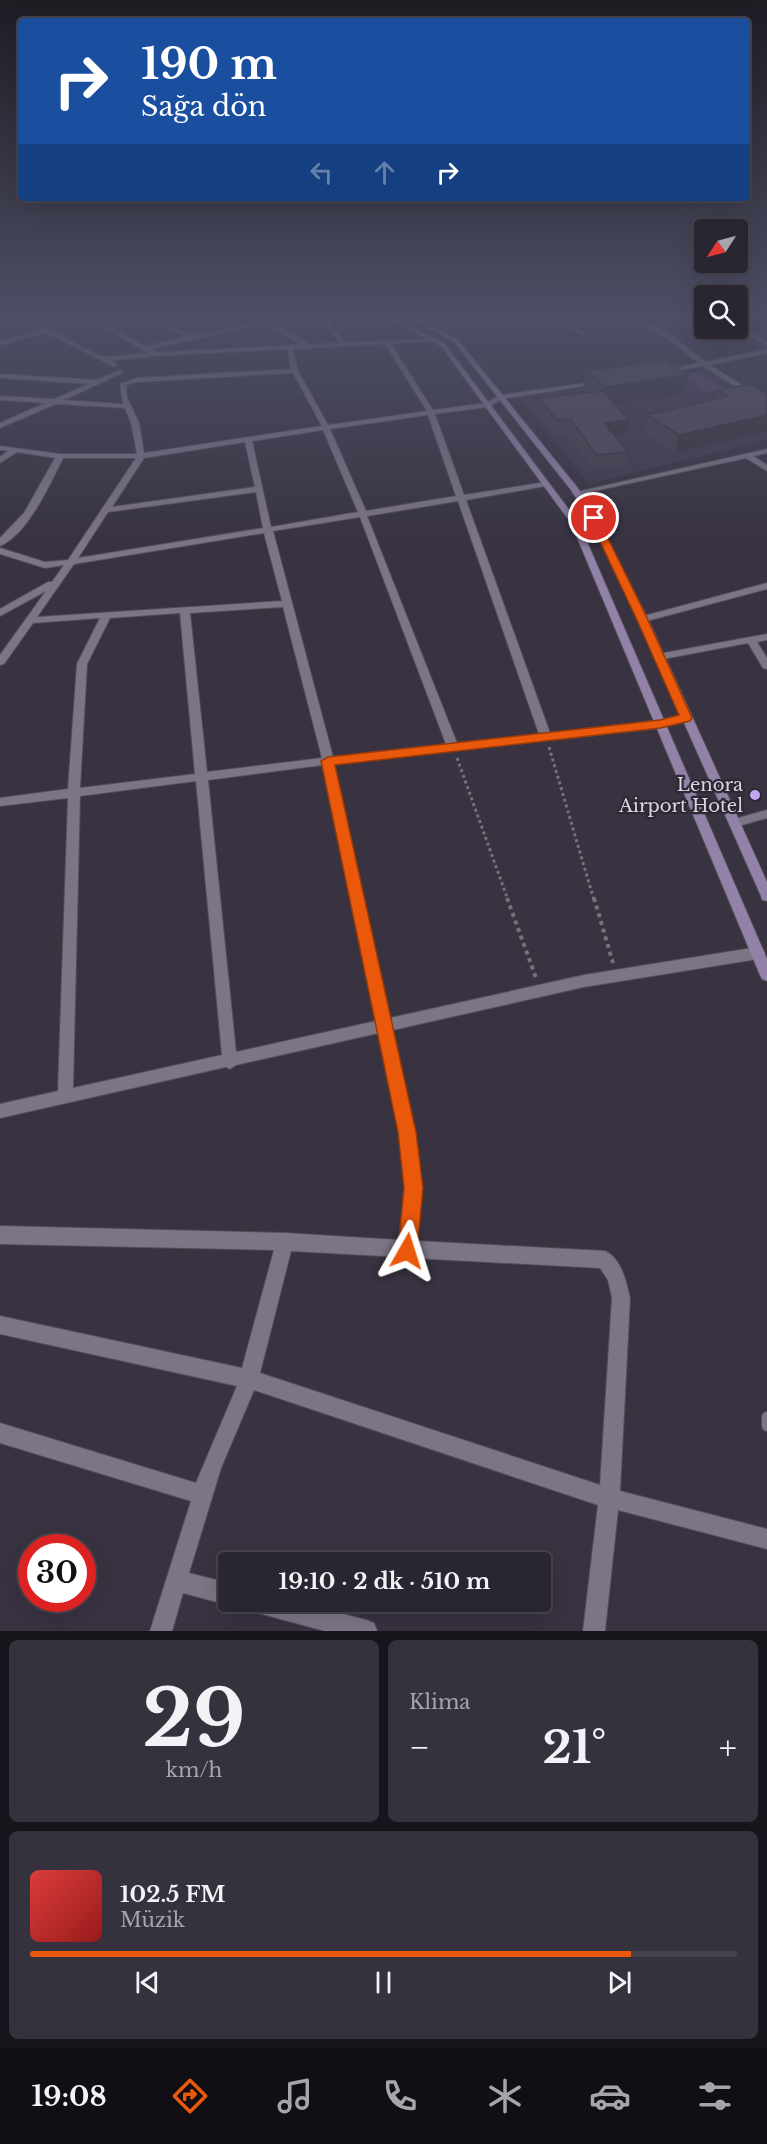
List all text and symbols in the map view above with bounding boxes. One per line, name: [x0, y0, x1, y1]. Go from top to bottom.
text: 190 m: [141, 38, 277, 90]
icon: right: [42, 42, 120, 120]
text: Sağa dön: [141, 90, 266, 123]
icon: left: [305, 156, 338, 189]
icon: ahead: [368, 156, 401, 189]
icon: right: [431, 156, 464, 189]
north arrow: [694, 219, 748, 273]
map controls: [694, 219, 748, 339]
button: search: [694, 285, 748, 339]
pin: [568, 492, 619, 543]
icon: arrive: [577, 501, 610, 534]
place label: Lenora Airport Hotel: [618, 774, 743, 817]
marker: Lenora Airport Hotel: [748, 788, 762, 802]
position arrow: [375, 1219, 439, 1283]
speed limit sign: 30: [18, 1534, 96, 1612]
text: 19:10 · 2 dk · 510 m: [279, 1568, 490, 1595]
text: 29: [142, 1670, 246, 1767]
text: Klima: [409, 1690, 470, 1714]
text: 21°: [542, 1719, 606, 1775]
text: −: [409, 1727, 430, 1768]
text: +: [719, 1727, 737, 1768]
text: km/h: [166, 1758, 222, 1782]
text: 102.5 FM: [120, 1881, 226, 1908]
text: Müzik: [120, 1908, 185, 1932]
icon: previous: [131, 1966, 164, 1999]
icon: pause: [367, 1966, 400, 1999]
icon: next: [603, 1966, 636, 1999]
icon: directions: [169, 2075, 211, 2117]
icon: music: [274, 2075, 316, 2117]
icon: phone: [379, 2075, 421, 2117]
icon: climate: [484, 2075, 526, 2117]
icon: car: [589, 2075, 631, 2117]
icon: filters: [694, 2075, 736, 2117]
text: 19:08: [31, 2080, 107, 2113]

